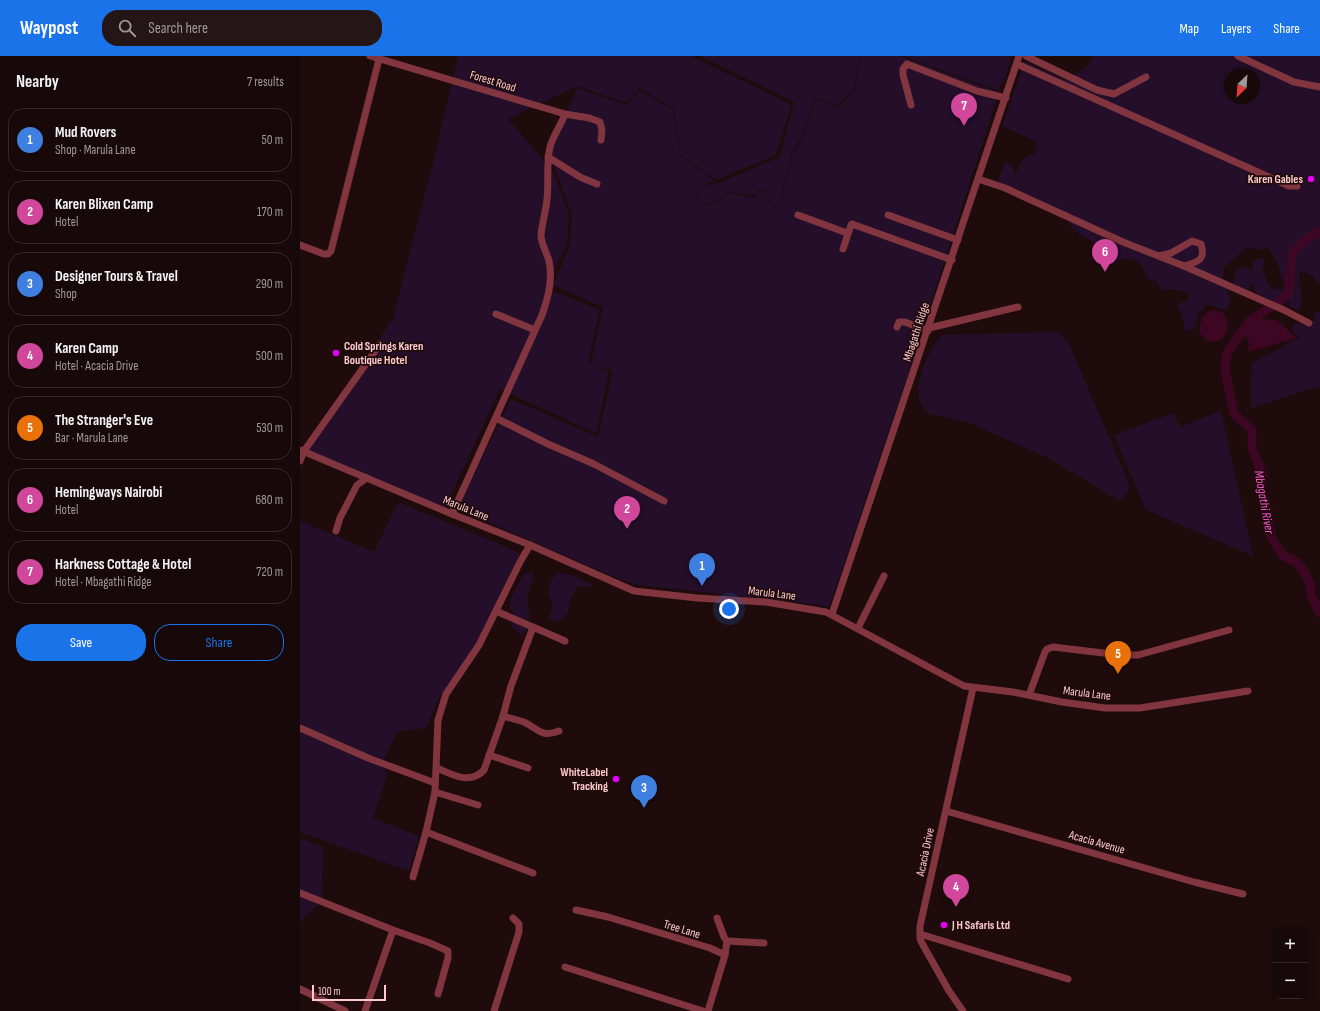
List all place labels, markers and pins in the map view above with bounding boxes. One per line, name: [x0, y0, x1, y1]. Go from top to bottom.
pin: 7: [951, 93, 977, 126]
place label: Karen Gables: [1248, 172, 1303, 187]
marker: Karen Gables: [1306, 174, 1316, 184]
pin: 6: [1092, 239, 1118, 272]
place label: Cold Springs Karen Boutique Hotel: [344, 339, 423, 368]
marker: Cold Springs Karen Boutique Hotel: [331, 348, 341, 358]
pin: 2: [614, 496, 640, 529]
pin: 1: [689, 553, 715, 586]
pin: 5: [1105, 641, 1131, 674]
place label: WhiteLabel Tracking: [560, 765, 608, 794]
marker: WhiteLabel Tracking: [611, 774, 621, 784]
pin: 3: [631, 775, 657, 808]
pin: 4: [943, 874, 969, 907]
place label: J H Safaris Ltd: [951, 918, 1010, 933]
marker: J H Safaris Ltd: [939, 920, 949, 930]

